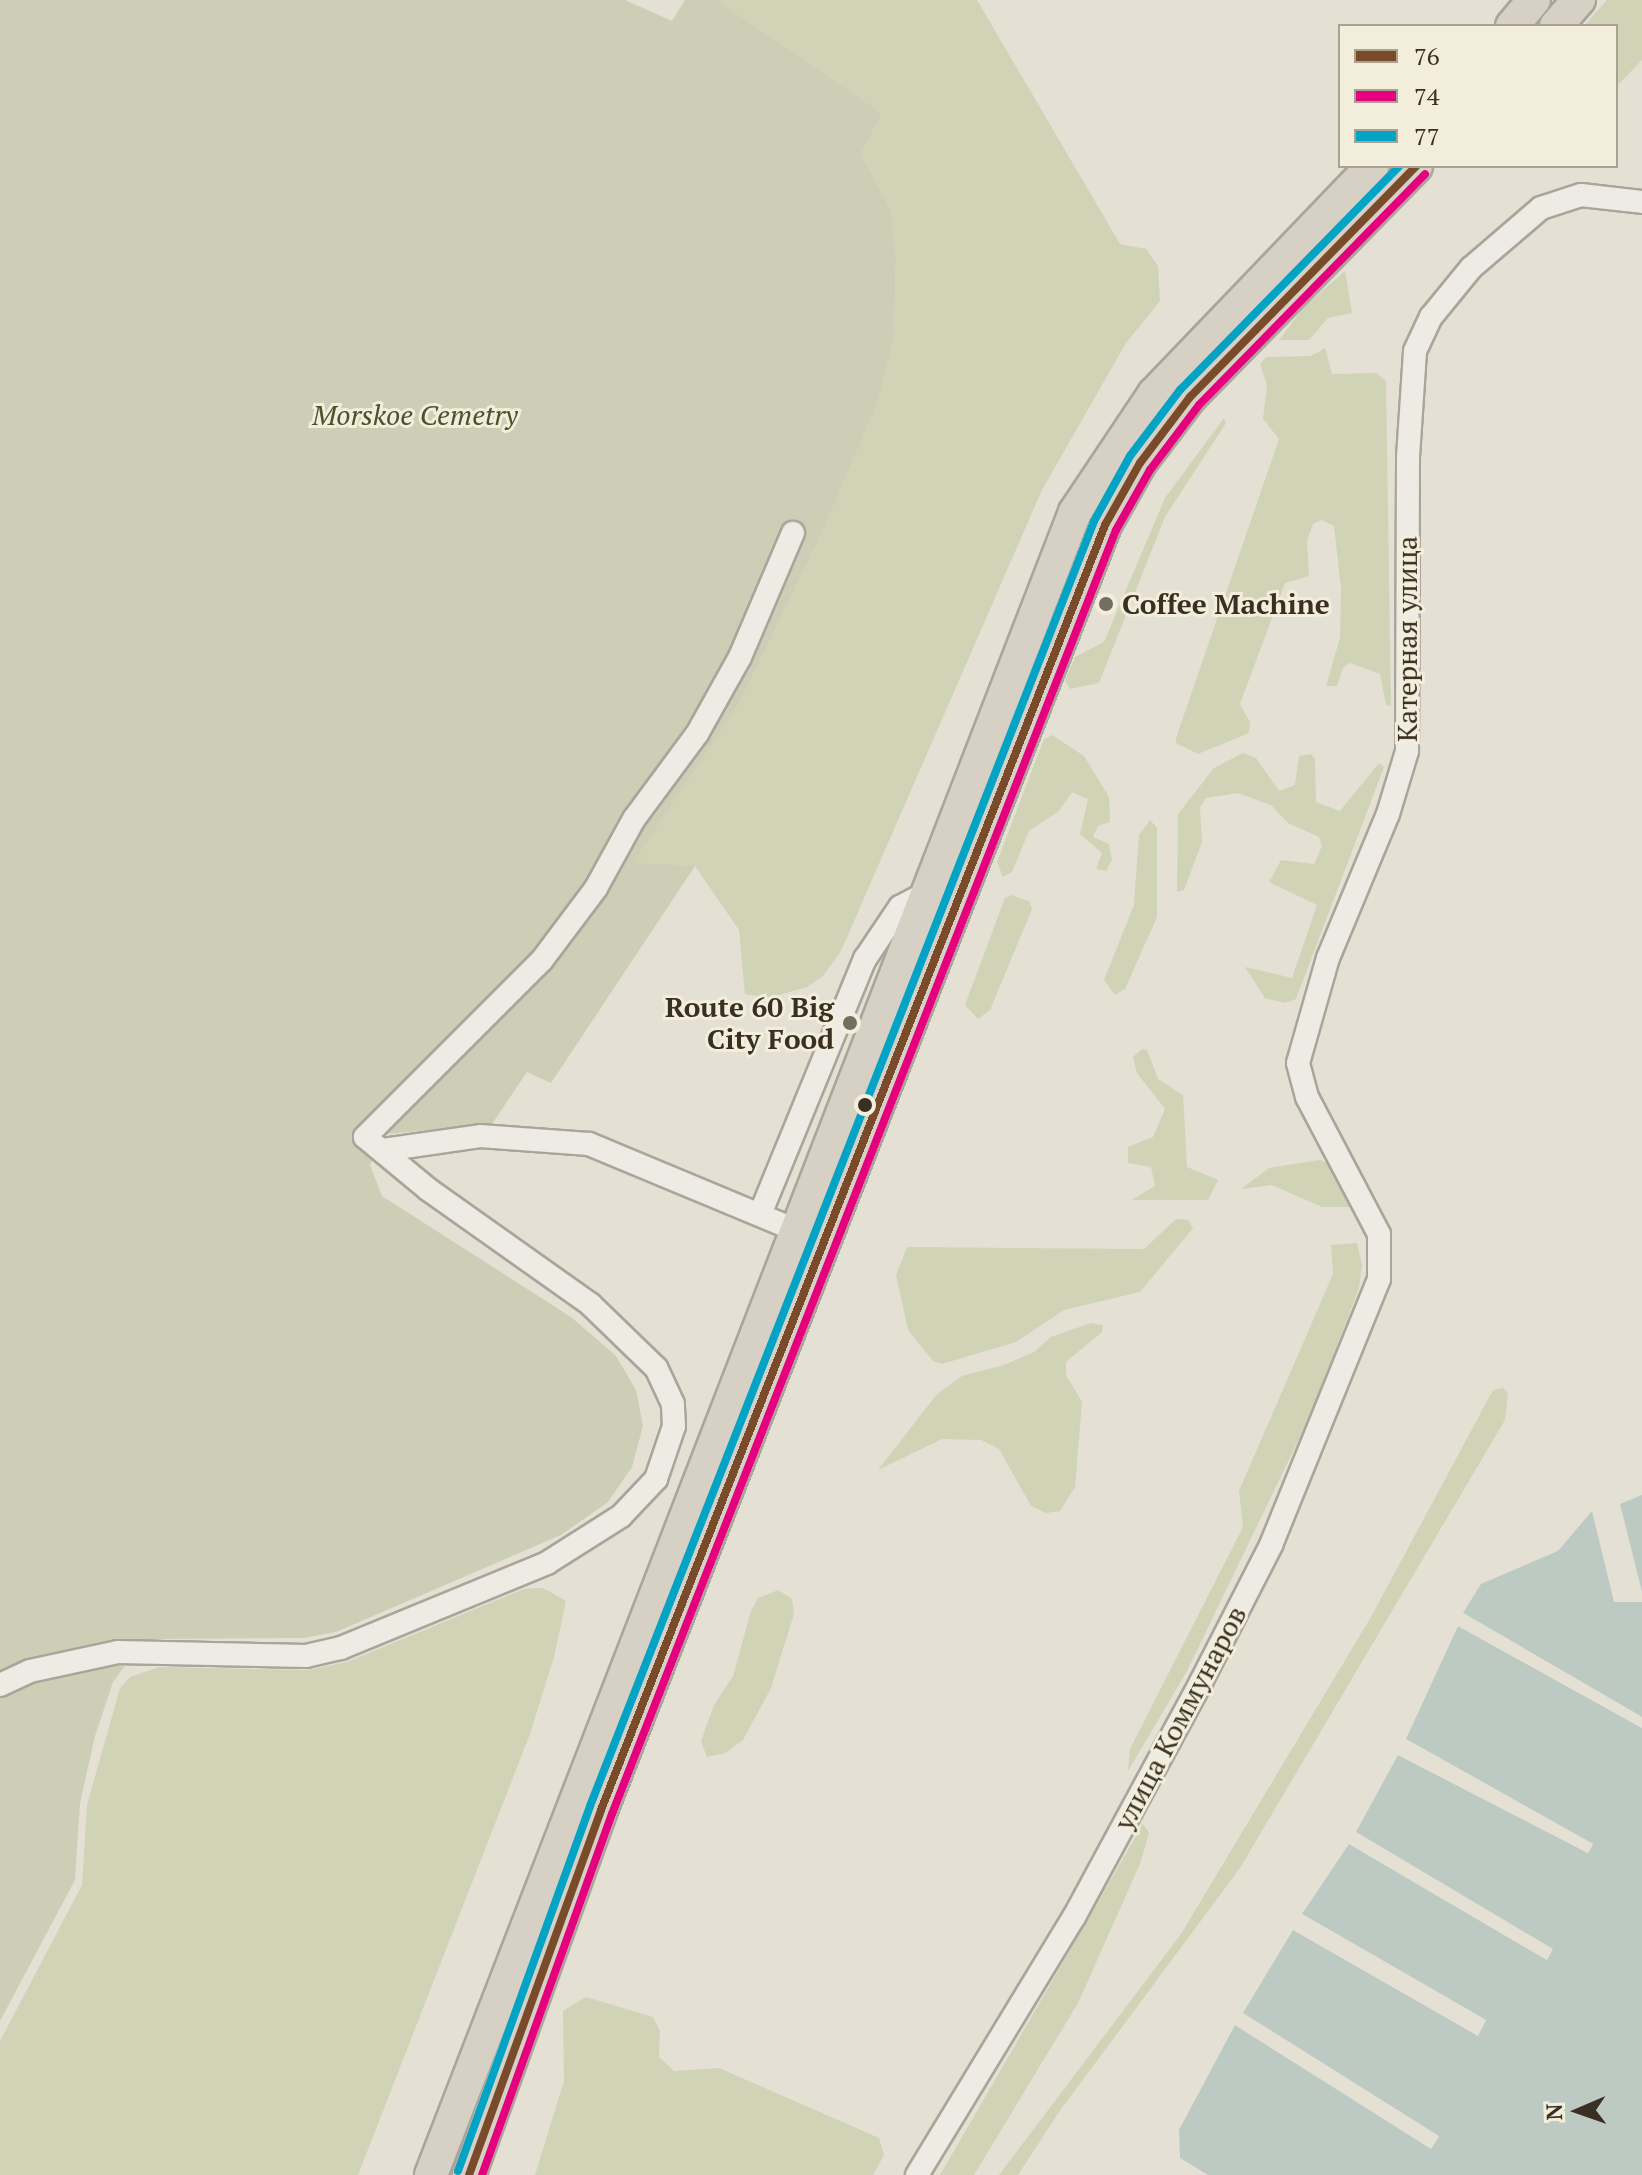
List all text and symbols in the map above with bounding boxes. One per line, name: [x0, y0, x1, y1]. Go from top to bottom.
legend: [1338, 24, 1618, 168]
text: 76: [1414, 40, 1440, 72]
text: 74: [1414, 80, 1440, 112]
text: 77: [1414, 120, 1440, 152]
park label: Morskoe Cemetry: [312, 398, 518, 432]
street label: Катерная улица: [1390, 536, 1424, 742]
place label: Coffee Machine: [1122, 587, 1330, 621]
marker: Coffee Machine: [1097, 595, 1115, 613]
place label: Route 60 Big City Food: [665, 990, 834, 1056]
marker: Route 60 Big City Food: [841, 1014, 859, 1032]
unlabelled marker: [857, 1097, 873, 1113]
street label: улица Коммунаров: [1107, 1600, 1253, 1836]
north arrow: [1538, 2071, 1618, 2151]
text: N: [1539, 2103, 1568, 2121]

